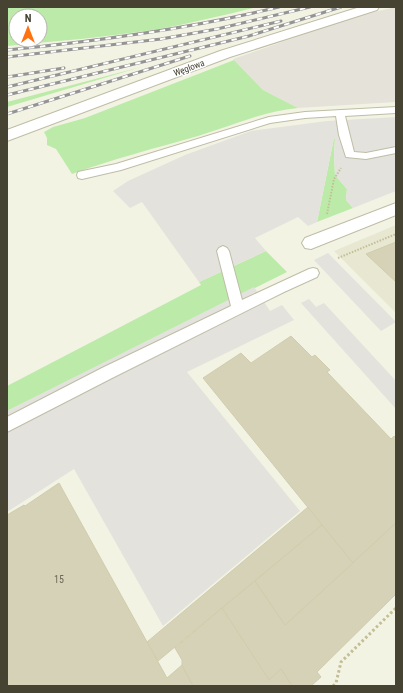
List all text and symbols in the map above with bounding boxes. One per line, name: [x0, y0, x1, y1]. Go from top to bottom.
north arrow: [8, 8, 48, 48]
text: N: [25, 12, 32, 25]
street label: Węglowa: [172, 58, 206, 78]
house number: 15: [54, 574, 64, 585]

